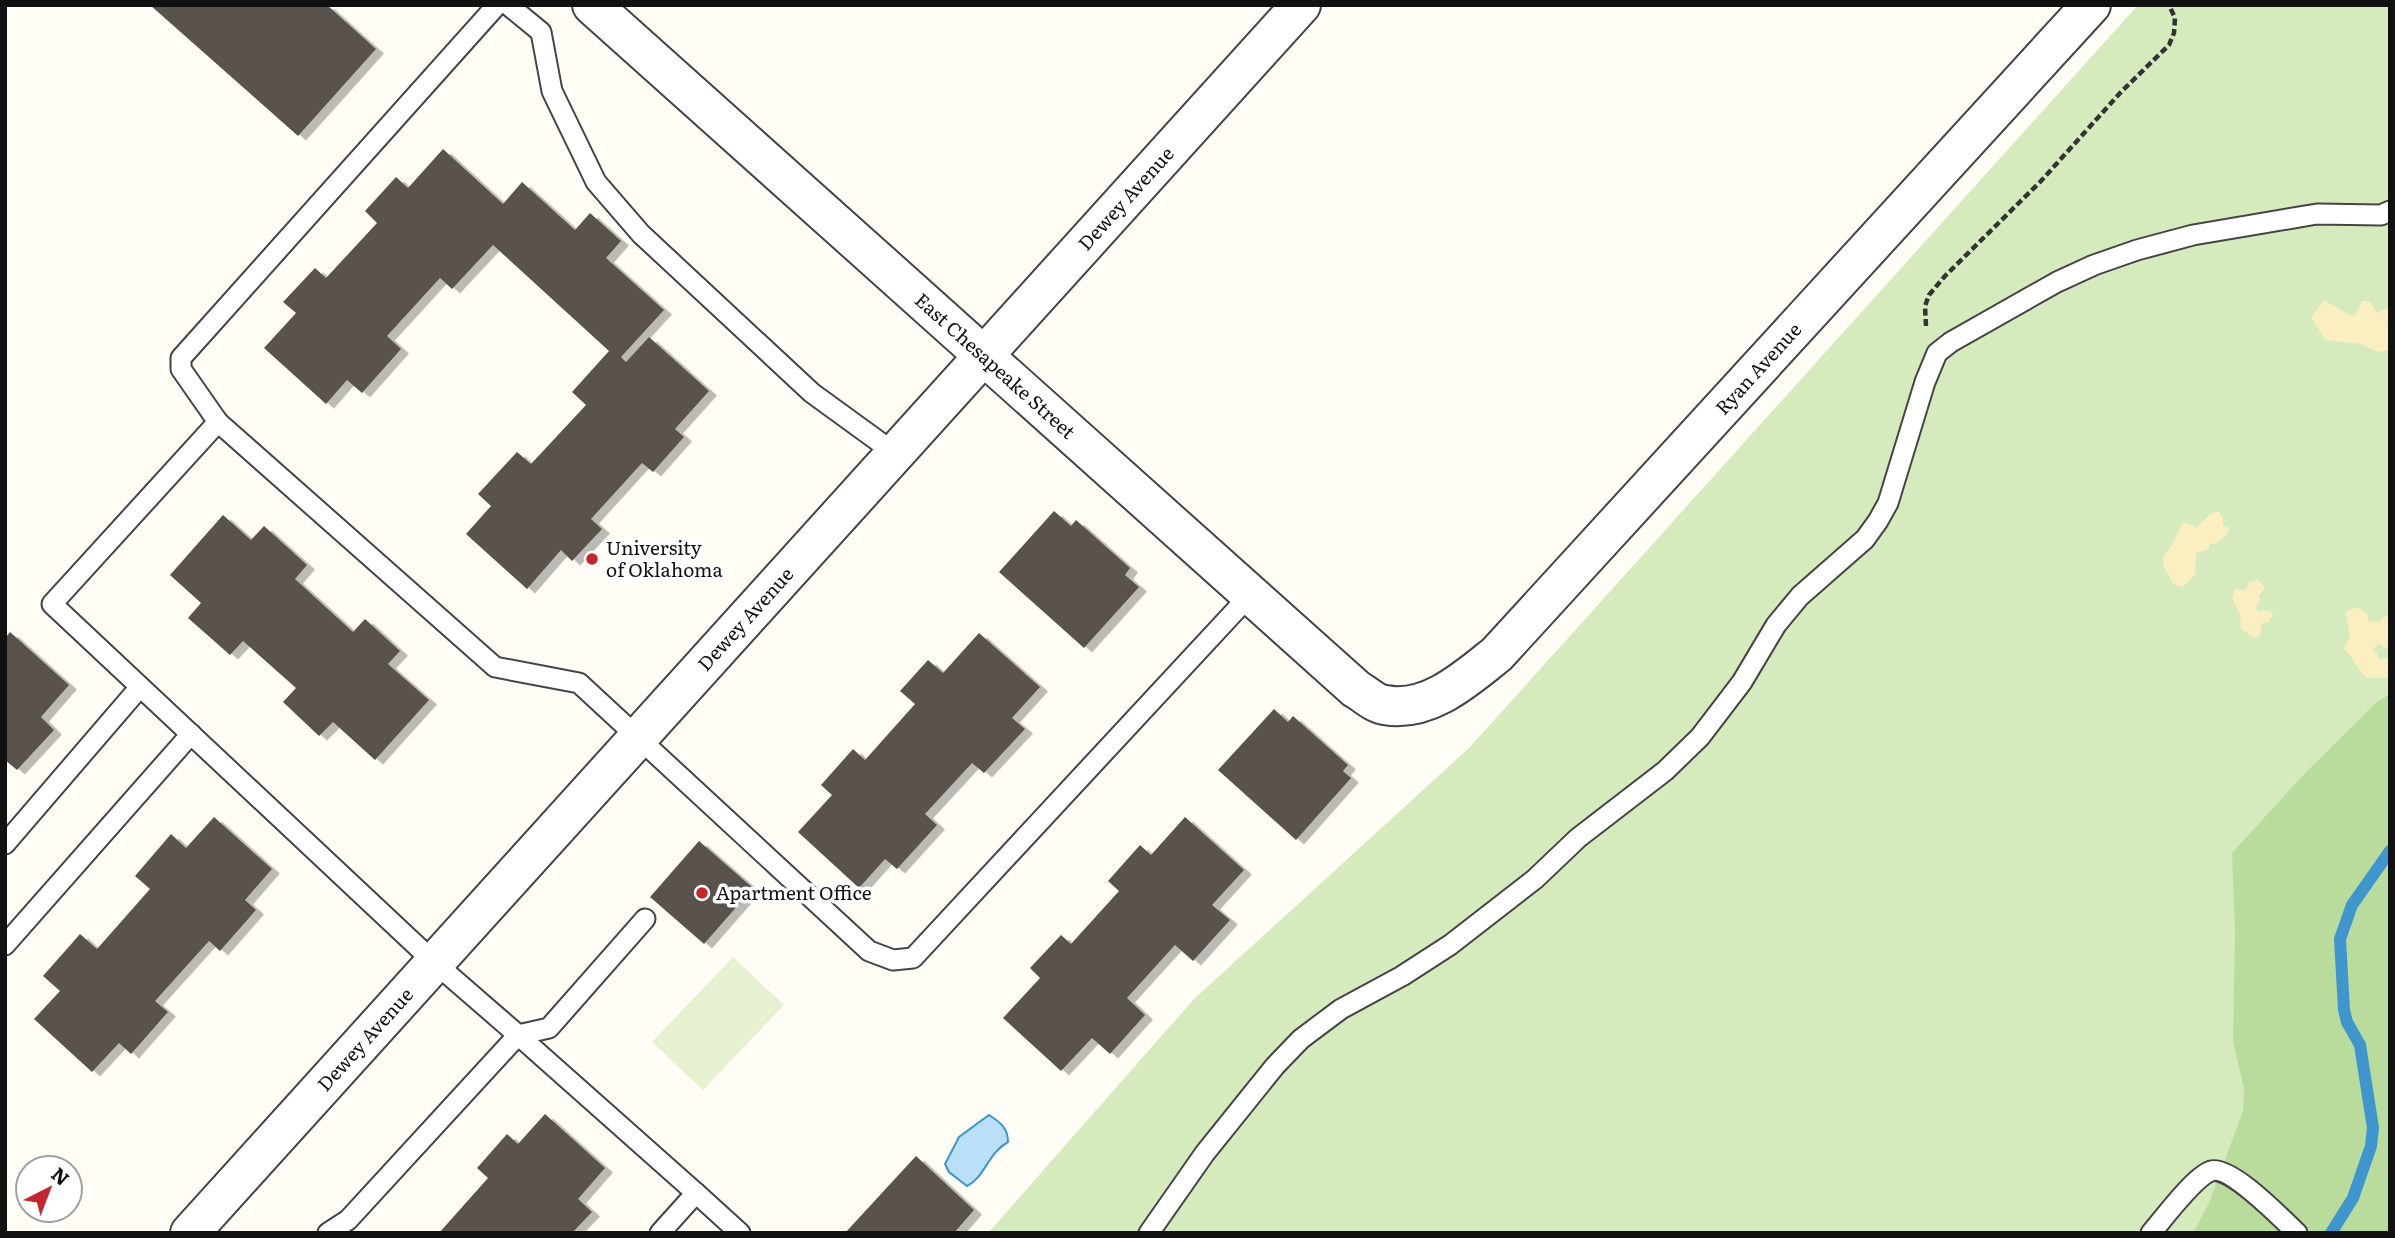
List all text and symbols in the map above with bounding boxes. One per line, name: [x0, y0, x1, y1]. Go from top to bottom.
street label: Dewey Avenue: [1071, 140, 1180, 256]
street label: East Chesapeake Street: [909, 286, 1083, 445]
street label: Ryan Avenue: [1708, 315, 1807, 420]
place label: University of Oklahoma: [606, 533, 724, 583]
marker: University of Oklahoma: [584, 551, 600, 567]
street label: Dewey Avenue: [690, 560, 799, 676]
place label: Apartment Office: [716, 878, 872, 906]
marker: Apartment Office: [694, 885, 710, 901]
street label: Dewey Avenue: [310, 981, 419, 1097]
north arrow: [14, 1154, 84, 1224]
text: N: [46, 1160, 76, 1191]

